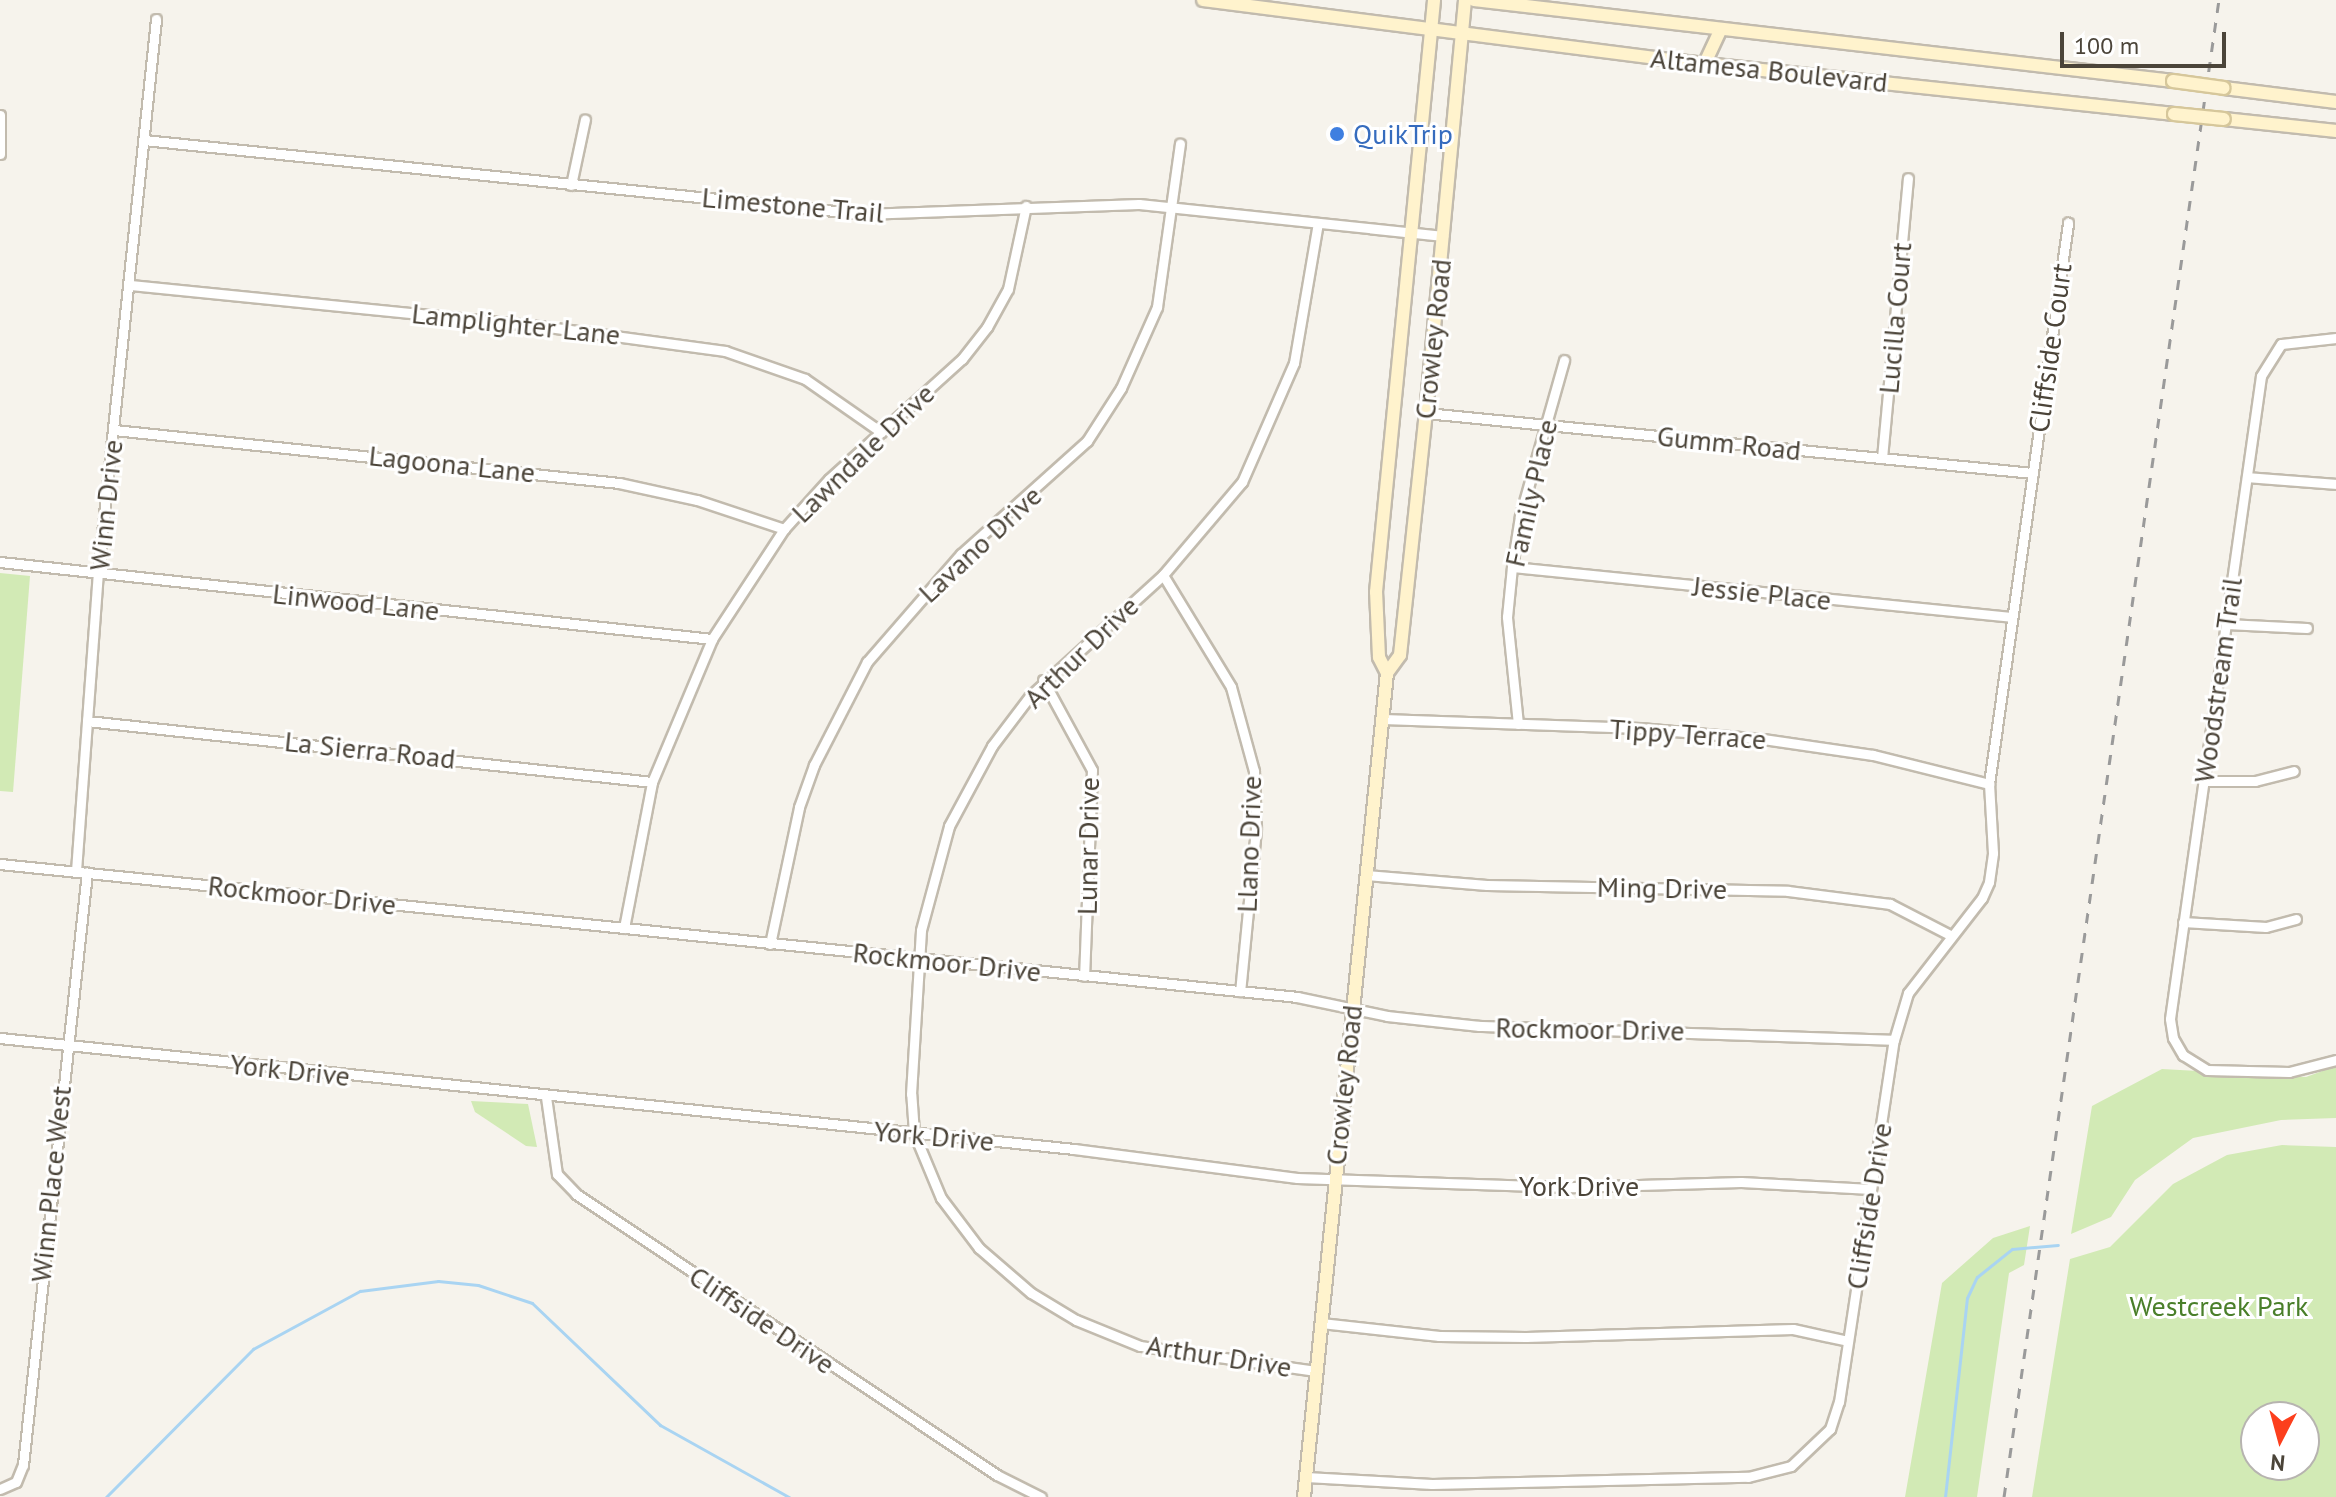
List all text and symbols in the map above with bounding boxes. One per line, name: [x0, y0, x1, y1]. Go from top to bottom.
scale bar: [2064, 16, 2230, 66]
text: 100 m: [2074, 30, 2139, 61]
street label: Altamesa Boulevard: [1649, 41, 1889, 99]
place label: QuikTrip: [1353, 117, 1453, 151]
marker: QuikTrip: [1328, 125, 1346, 143]
street label: Limestone Trail: [700, 180, 886, 230]
street label: Lucilla Court: [1872, 241, 1918, 395]
street label: Crowley Road: [1408, 257, 1458, 421]
street label: Cliffside Court: [2021, 261, 2079, 435]
street label: Lamplighter Lane: [410, 296, 622, 352]
street label: Lawndale Drive: [785, 377, 941, 529]
street label: Family Place: [1498, 416, 1564, 570]
street label: Gumm Road: [1655, 419, 1803, 467]
street label: Winn Drive: [82, 438, 130, 572]
street label: Lagoona Lane: [367, 439, 537, 489]
street label: Lavano Drive: [912, 479, 1048, 609]
street label: Jessie Place: [1691, 569, 1833, 617]
street label: Woodstream Trail: [2187, 575, 2249, 785]
street label: Linwood Lane: [271, 577, 441, 627]
street label: Arthur Drive: [1017, 589, 1145, 715]
street label: Tippy Terrace: [1608, 712, 1768, 756]
street label: La Sierra Road: [283, 724, 457, 776]
street label: Llano Drive: [1230, 775, 1268, 913]
street label: Lunar Drive: [1070, 777, 1106, 915]
street label: Rockmoor Drive: [206, 868, 398, 922]
street label: Ming Drive: [1597, 870, 1727, 906]
street label: Rockmoor Drive: [851, 935, 1043, 989]
street label: Crowley Road: [1319, 1003, 1369, 1167]
street label: Rockmoor Drive: [1495, 1011, 1685, 1047]
street label: York Drive: [228, 1047, 352, 1093]
street label: Winn Place West: [24, 1084, 78, 1284]
street label: York Drive: [872, 1114, 996, 1158]
street label: Cliffside Drive: [1839, 1120, 1899, 1292]
street label: York Drive: [1518, 1169, 1640, 1203]
street label: Cliffside Drive: [683, 1259, 841, 1381]
park label: Westcreek Park: [2129, 1289, 2309, 1323]
street label: Arthur Drive: [1144, 1328, 1294, 1384]
north arrow: [2240, 1401, 2320, 1481]
text: N: [2269, 1448, 2286, 1478]

